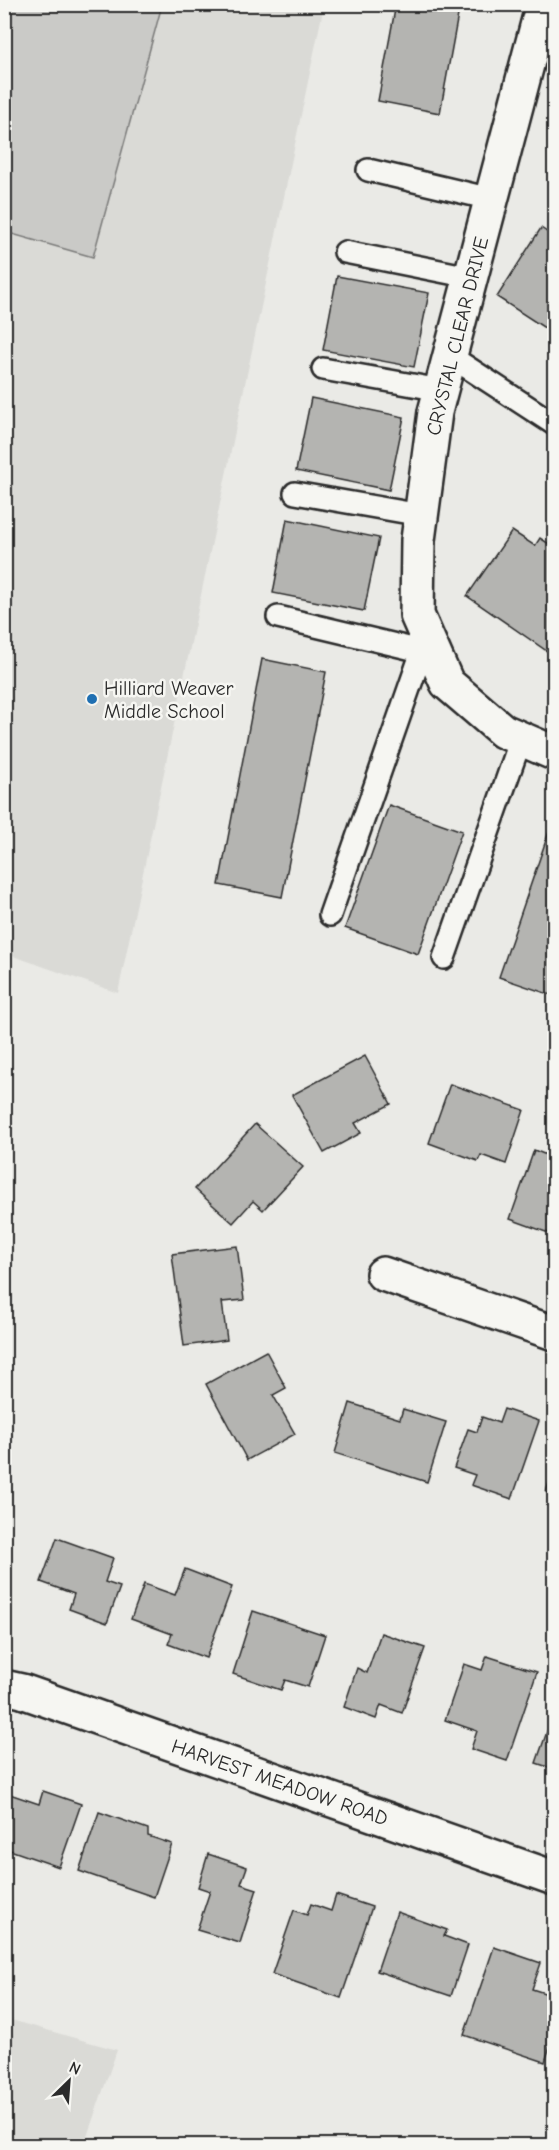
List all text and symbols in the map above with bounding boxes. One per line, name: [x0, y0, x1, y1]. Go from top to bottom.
street label: CRYSTAL CLEAR DRIVE: [422, 234, 493, 438]
place label: Hilliard Weaver Middle School: [104, 677, 234, 723]
marker: Hilliard Weaver Middle School: [85, 692, 99, 706]
street label: HARVEST MEADOW ROAD: [169, 1735, 391, 1830]
north arrow: [39, 2051, 99, 2111]
text: N: [66, 2058, 83, 2079]

